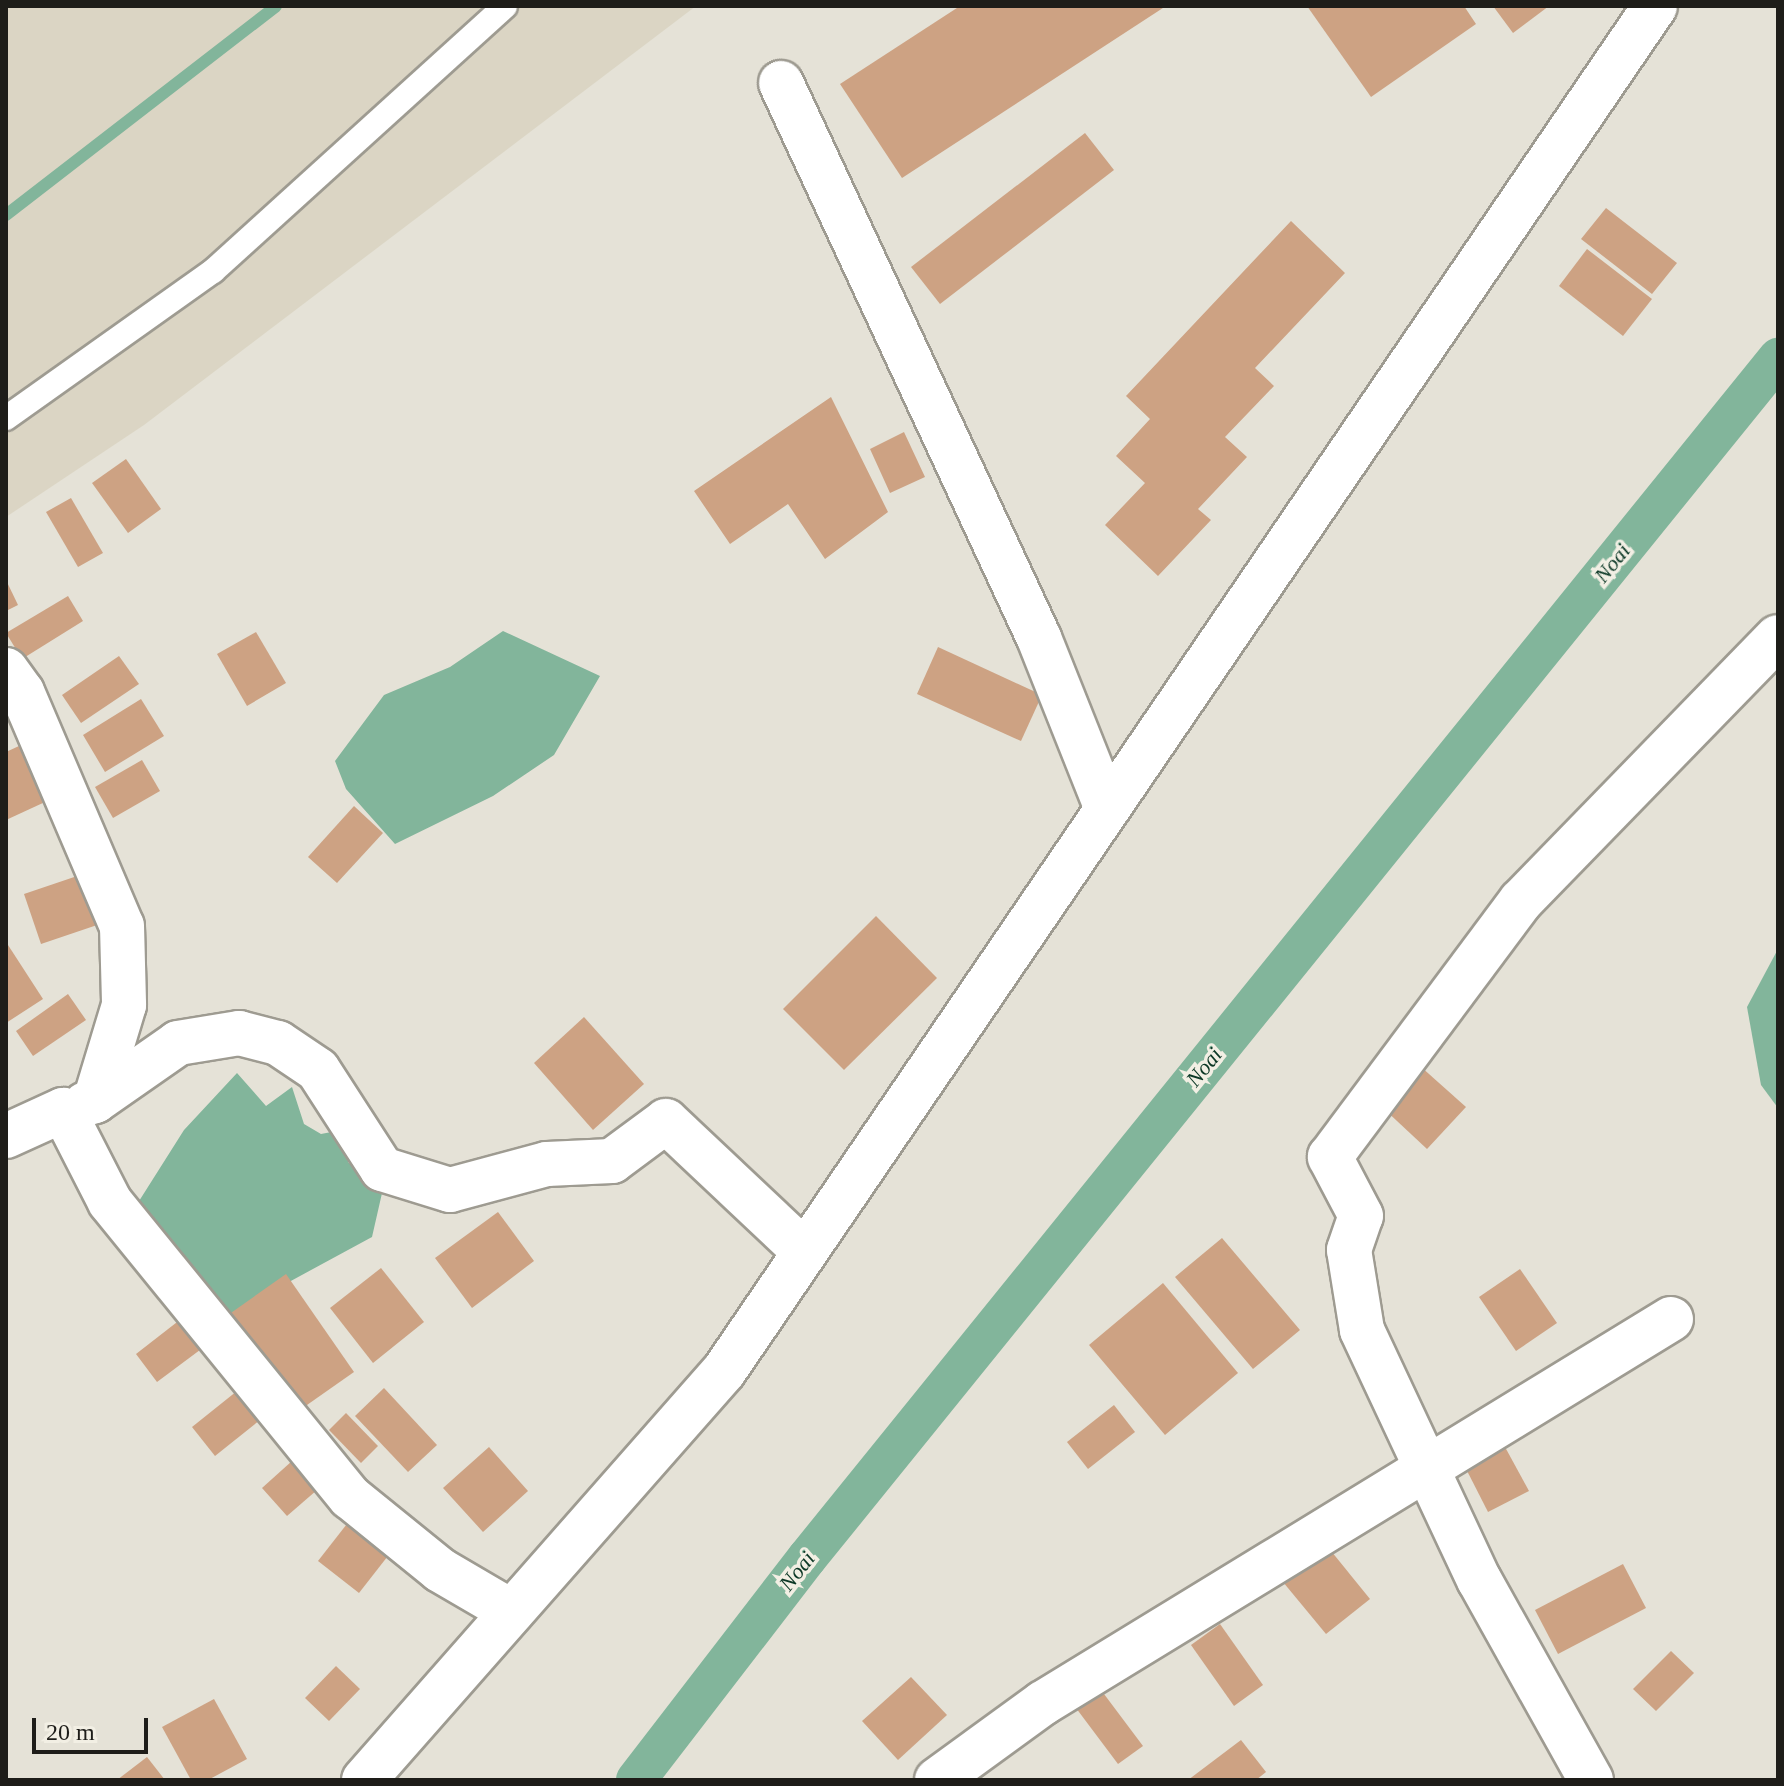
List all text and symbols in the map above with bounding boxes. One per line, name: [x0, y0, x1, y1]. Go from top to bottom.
water label: Noai: [1588, 538, 1636, 588]
water label: Noai: [1180, 1042, 1228, 1092]
water label: Noai: [773, 1546, 821, 1596]
scale bar: [36, 1702, 152, 1752]
text: 20 m: [46, 1719, 95, 1745]

